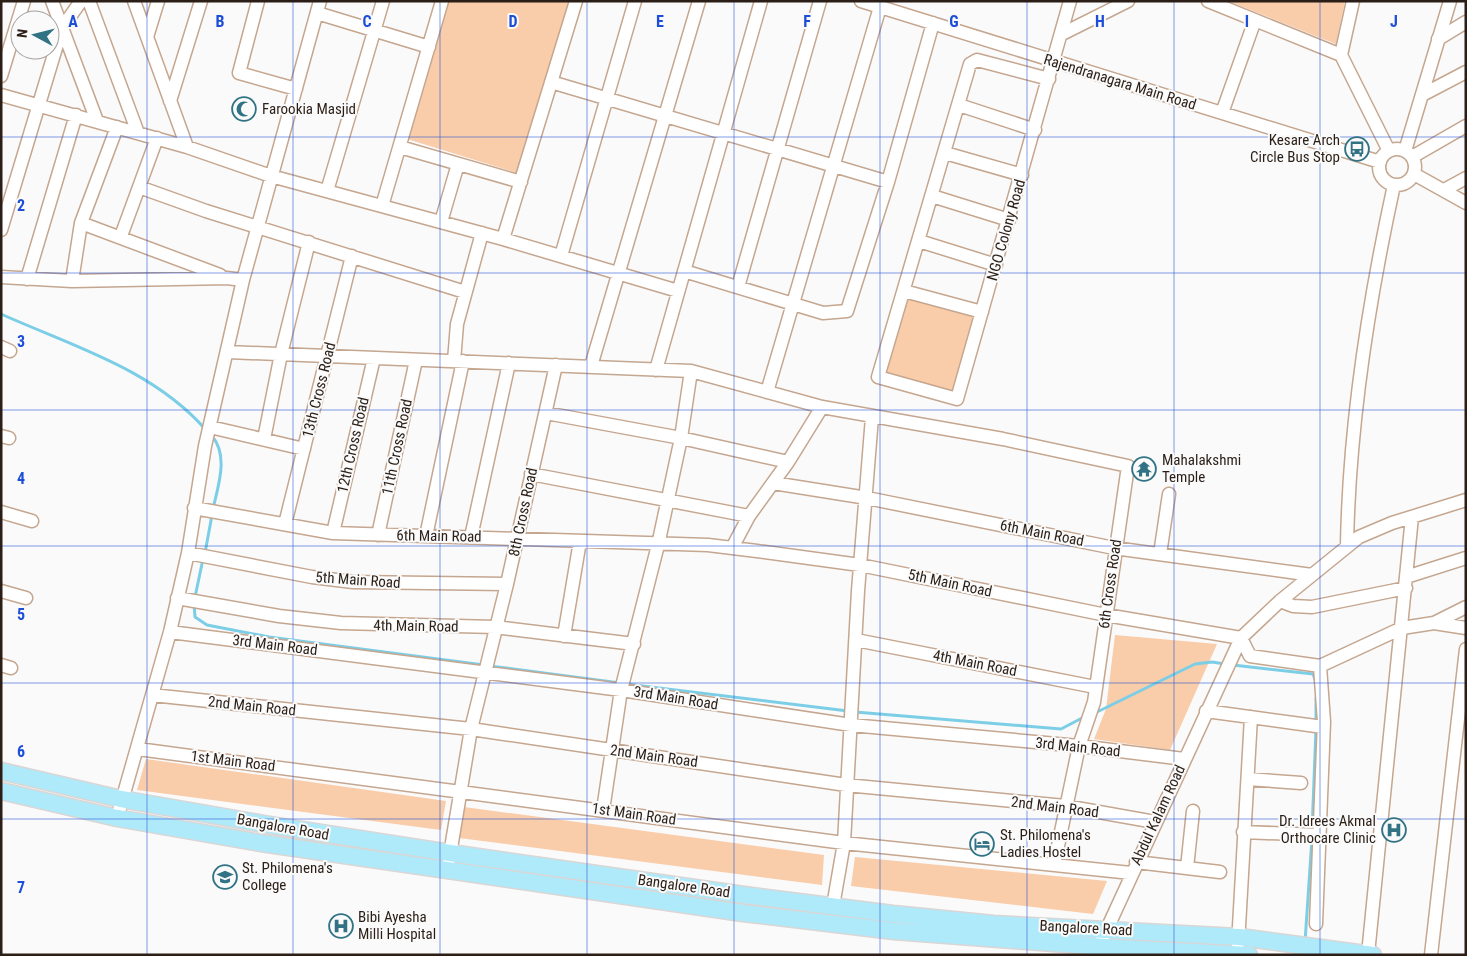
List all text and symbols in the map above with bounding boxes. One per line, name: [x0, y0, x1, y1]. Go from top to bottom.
north arrow: [10, 10, 60, 60]
text: A: [68, 12, 78, 31]
text: B: [216, 12, 225, 31]
text: C: [362, 12, 372, 31]
text: D: [508, 12, 518, 31]
text: E: [656, 12, 664, 31]
text: F: [803, 12, 811, 31]
text: G: [949, 12, 959, 31]
text: H: [1095, 12, 1105, 31]
text: I: [1245, 12, 1249, 31]
text: J: [1390, 12, 1398, 31]
text: N: [14, 28, 31, 39]
street label: Rajendranagara Main Road: [1042, 50, 1198, 114]
mosque icon: Farookia Masjid: [231, 96, 257, 122]
place label: Farookia Masjid: [262, 100, 356, 118]
place label: Kesare Arch Circle Bus Stop: [1250, 131, 1340, 166]
bus stop icon: Kesare Arch Circle Bus Stop: [1344, 136, 1370, 162]
street label: NGO Colony Road: [983, 177, 1029, 283]
text: 2: [17, 196, 25, 215]
text: 3: [17, 332, 25, 351]
street label: 13th Cross Road: [298, 340, 340, 440]
street label: 12th Cross Road: [333, 395, 373, 495]
street label: 11th Cross Road: [378, 397, 416, 497]
place label: Mahalakshmi Temple: [1162, 451, 1241, 486]
temple icon: Mahalakshmi Temple: [1131, 456, 1157, 482]
street label: 8th Cross Road: [505, 466, 541, 558]
text: 4: [17, 469, 25, 488]
street label: 6th Main Road: [998, 516, 1086, 550]
street label: 6th Main Road: [396, 526, 482, 546]
street label: 6th Cross Road: [1095, 538, 1125, 630]
street label: 5th Main Road: [906, 565, 994, 601]
street label: 5th Main Road: [315, 568, 401, 592]
text: 5: [17, 605, 25, 624]
street label: 4th Main Road: [373, 616, 459, 636]
street label: 3rd Main Road: [231, 631, 319, 659]
street label: 4th Main Road: [931, 646, 1019, 680]
street label: 3rd Main Road: [632, 682, 720, 714]
street label: 2nd Main Road: [207, 692, 297, 720]
street label: 3rd Main Road: [1035, 734, 1121, 760]
street label: 2nd Main Road: [609, 741, 699, 771]
text: 6: [17, 742, 25, 761]
street label: 1st Main Road: [190, 747, 276, 775]
street label: Abdul Kalam Road: [1127, 762, 1189, 868]
street label: 2nd Main Road: [1010, 793, 1100, 821]
street label: 1st Main Road: [591, 799, 677, 829]
street label: Bangalore Road: [236, 810, 330, 844]
place label: Dr. Idrees Akmal Orthocare Clinic: [1279, 812, 1376, 847]
hospital icon: Dr. Idrees Akmal Orthocare Clinic: [1381, 817, 1407, 843]
place label: St. Philomena's Ladies Hostel: [1000, 826, 1091, 861]
hotel icon: St. Philomena's Ladies Hostel: [969, 831, 995, 857]
place label: St. Philomena's College: [242, 859, 333, 894]
school or university icon: St. Philomena's College: [212, 864, 238, 890]
street label: Bangalore Road: [637, 871, 731, 901]
text: 7: [17, 878, 25, 897]
place label: Bibi Ayesha Milli Hospital: [358, 908, 436, 943]
hospital icon: Bibi Ayesha Milli Hospital: [328, 913, 354, 939]
street label: Bangalore Road: [1039, 917, 1133, 939]

